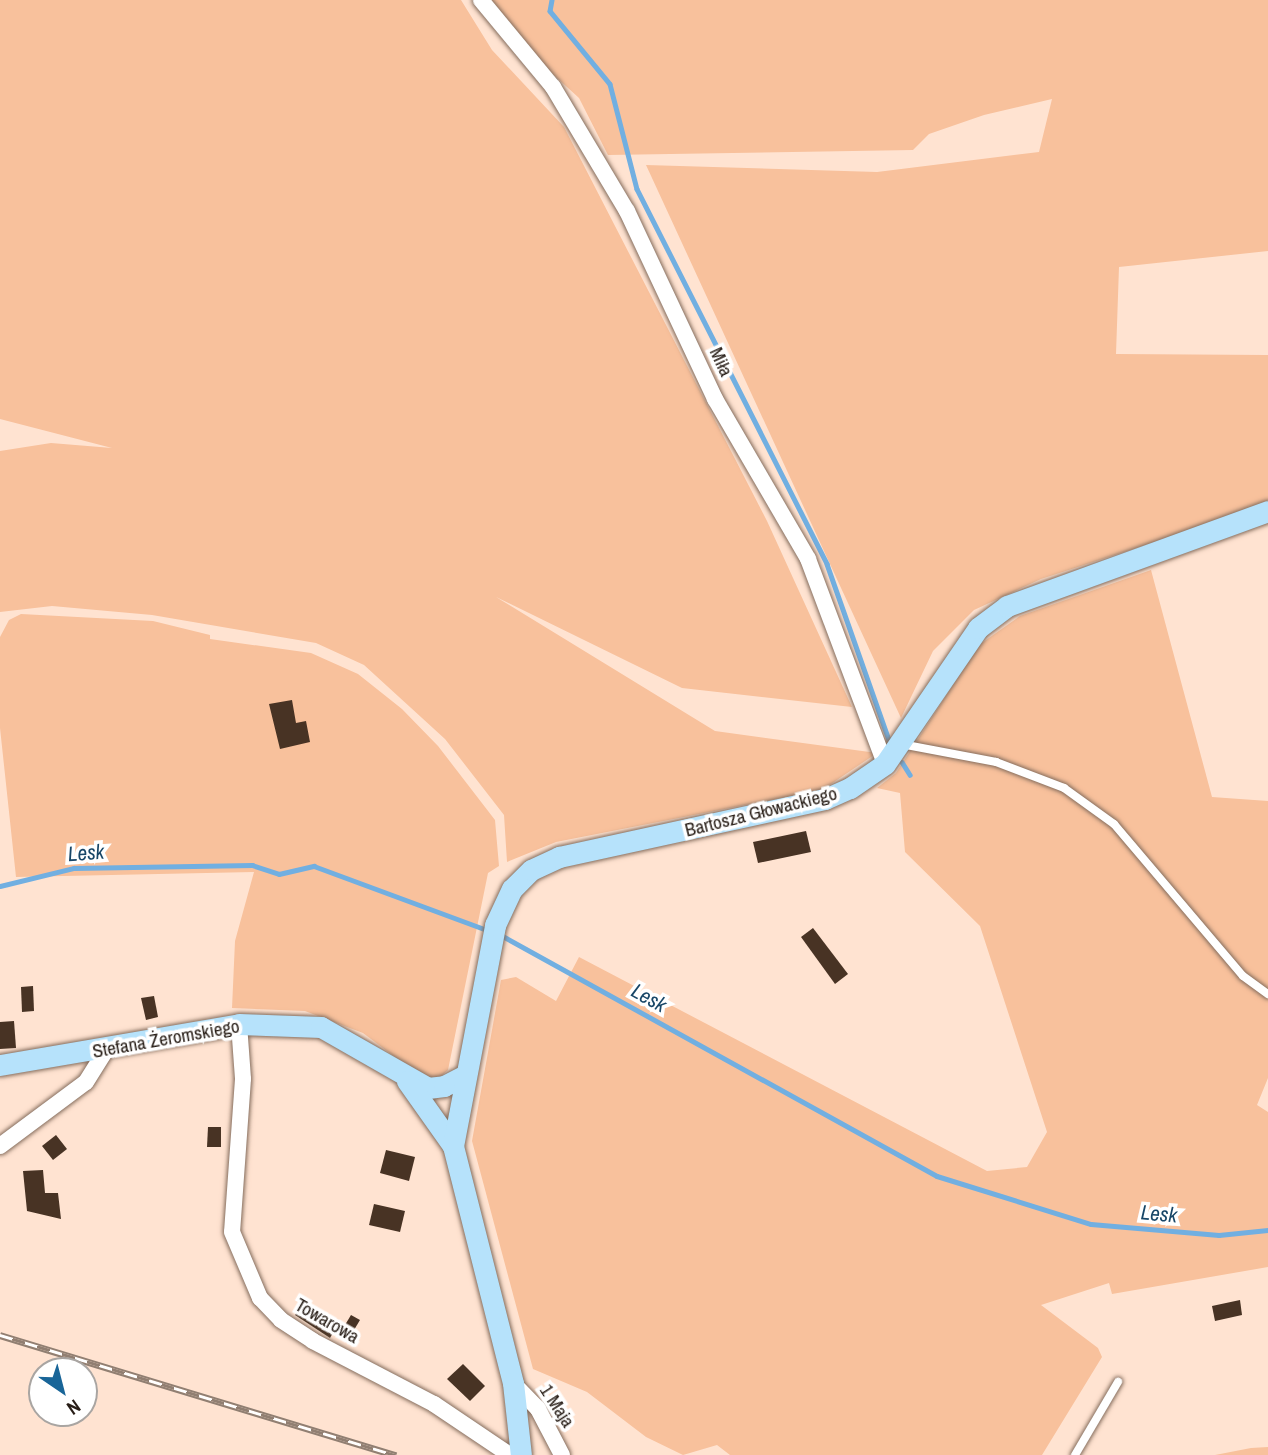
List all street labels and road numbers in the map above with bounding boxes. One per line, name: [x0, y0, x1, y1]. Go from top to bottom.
street label: Miła: [704, 344, 738, 380]
street label: Bartosza Głowackiego: [683, 782, 839, 842]
street label: Stefana Żeromskiego: [91, 1015, 241, 1063]
street label: Towarowa: [291, 1294, 363, 1348]
street label: 1 Maja: [535, 1380, 579, 1432]

